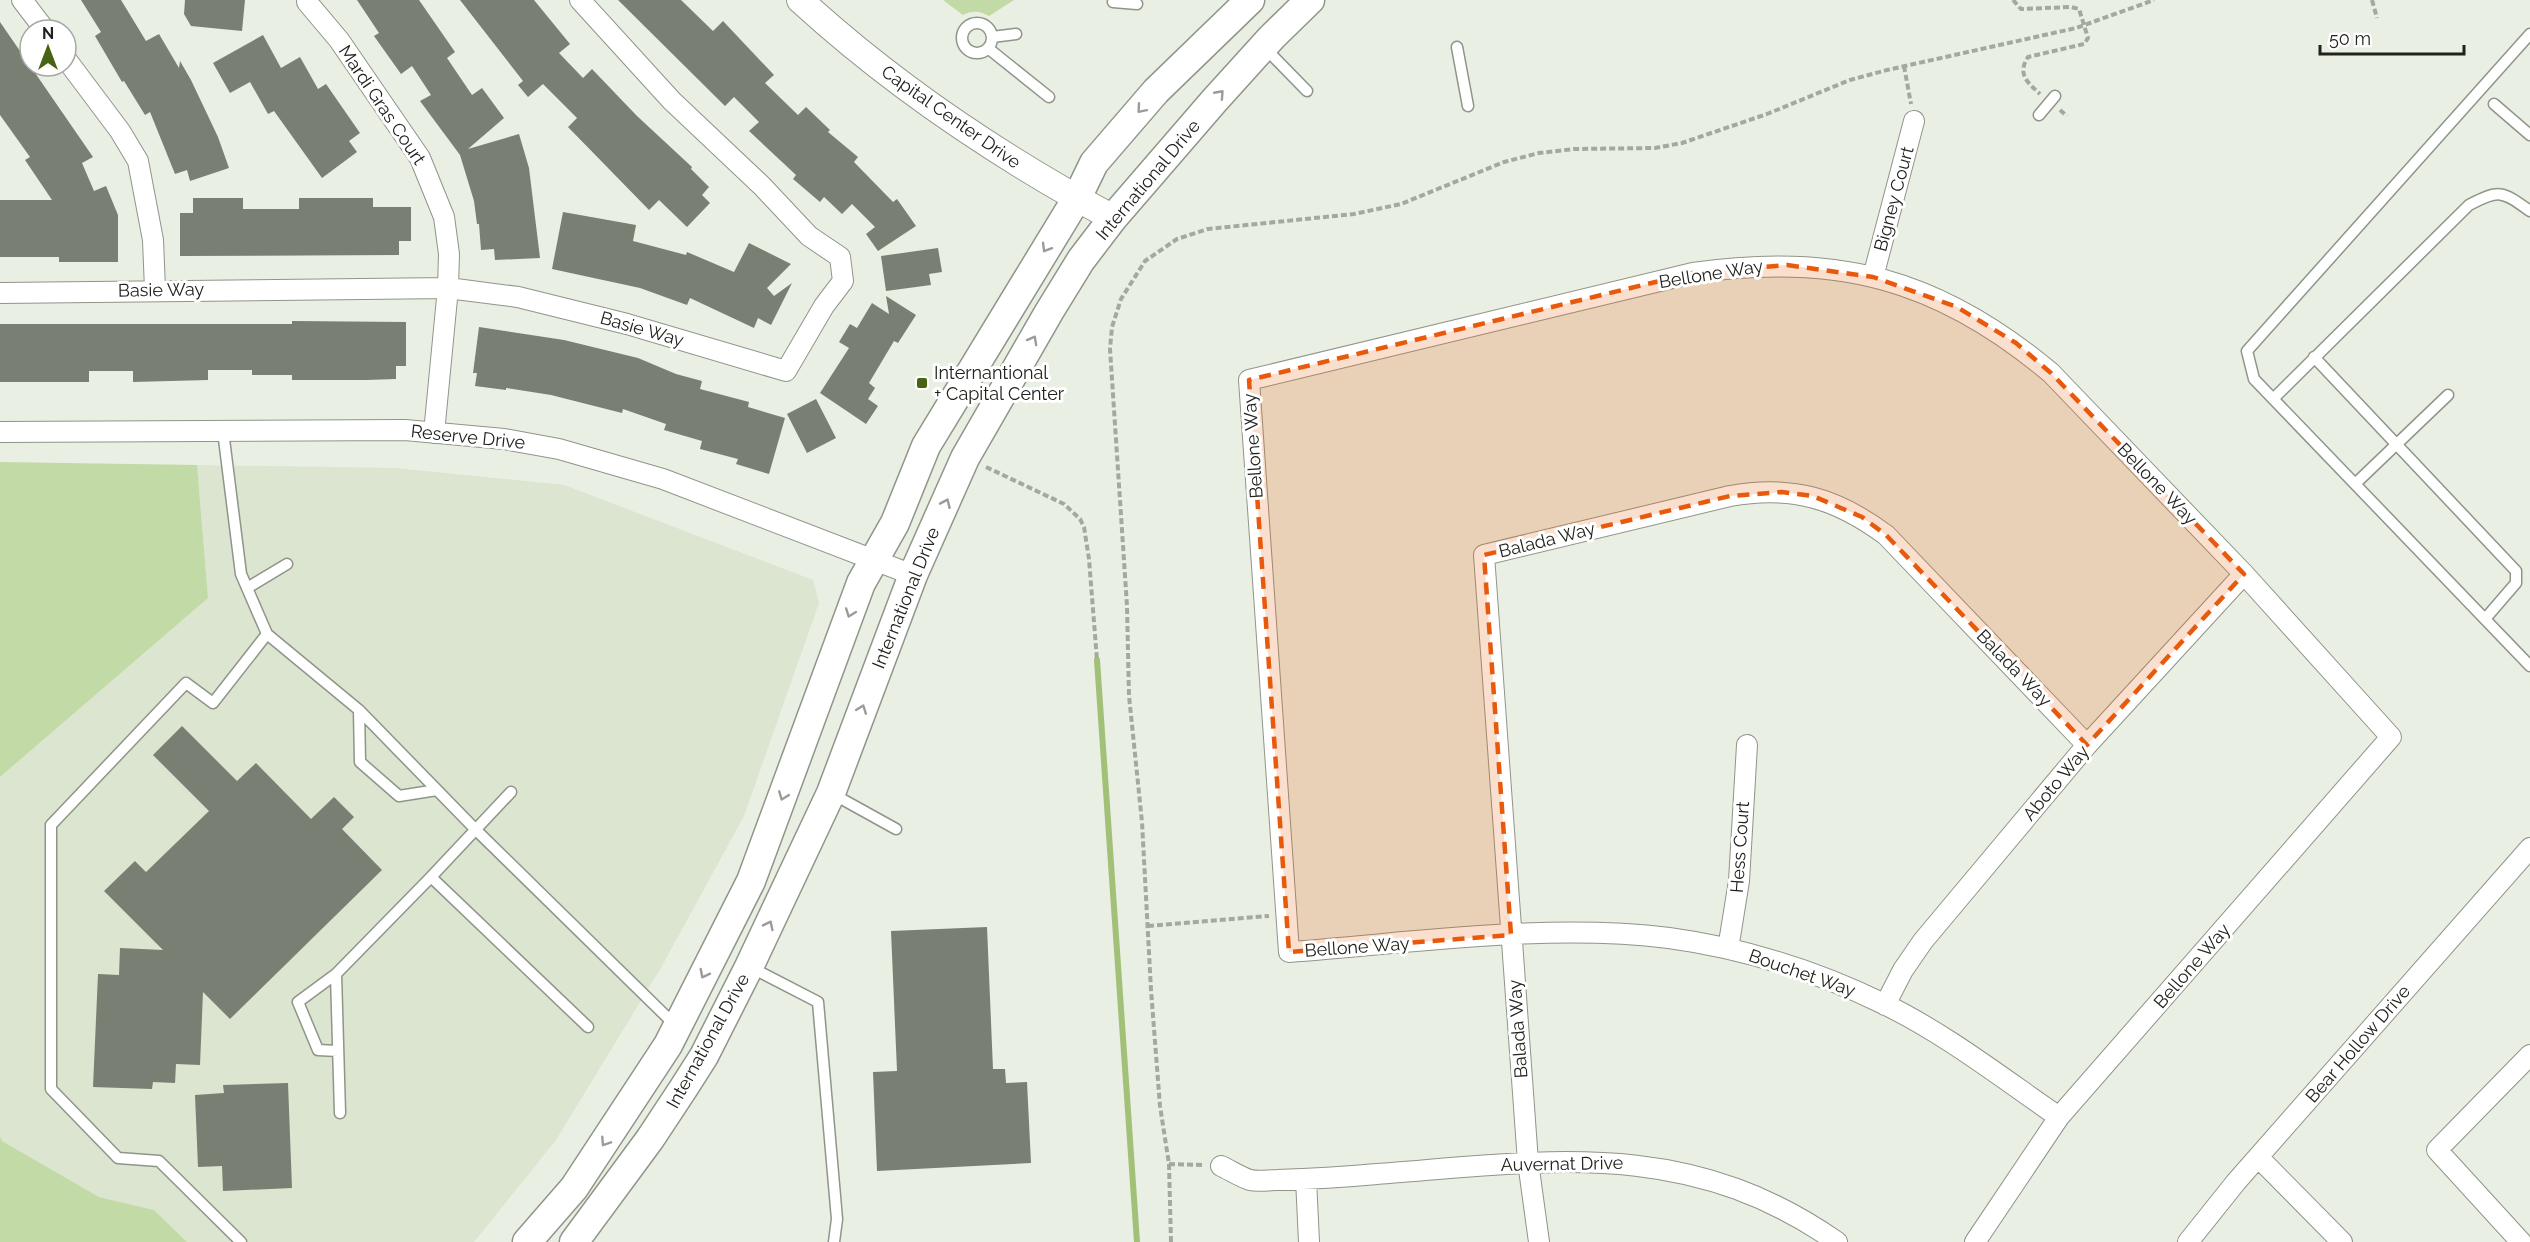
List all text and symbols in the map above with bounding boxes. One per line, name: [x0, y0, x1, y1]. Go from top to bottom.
north arrow: [18, 18, 78, 78]
scale bar: [2320, 18, 2464, 56]
text: N: [42, 24, 54, 43]
text: 50 m: [2329, 28, 2371, 49]
street label: Mardi Gras Court: [335, 41, 430, 168]
street label: Capital Center Drive: [878, 61, 1025, 173]
one-way arrow: [1213, 91, 1224, 101]
one-way arrow: [1137, 102, 1148, 113]
street label: International Drive: [1091, 115, 1204, 244]
street label: Bigney Court: [1869, 144, 1918, 254]
one-way arrow: [1042, 242, 1054, 252]
street label: Bellone Way: [1657, 255, 1765, 292]
street label: Basie Way: [118, 278, 204, 301]
street label: Basie Way: [598, 307, 687, 351]
one-way arrow: [1026, 336, 1038, 346]
place label: Internantional + Capital Center: [934, 362, 1065, 404]
marker: Internantional + Capital Center: [915, 376, 929, 390]
street label: Bellone Way: [1238, 393, 1267, 499]
street label: Reserve Drive: [410, 420, 527, 453]
street label: Bellone Way: [2113, 439, 2202, 529]
one-way arrow: [938, 498, 950, 509]
street label: Balada Way: [1496, 517, 1598, 562]
street label: International Drive: [868, 524, 944, 672]
one-way arrow: [844, 607, 857, 618]
street label: Balada Way: [1973, 625, 2056, 711]
one-way arrow: [855, 704, 867, 715]
street label: Aboto Way: [2018, 741, 2093, 824]
one-way arrow: [778, 790, 790, 801]
street label: Hess Court: [1726, 800, 1753, 893]
street label: Bellone Way: [2149, 919, 2234, 1012]
one-way arrow: [762, 921, 774, 932]
street label: Bellone Way: [1304, 932, 1410, 961]
street label: Bouchet Way: [1746, 944, 1858, 1001]
one-way arrow: [700, 968, 711, 978]
street label: International Drive: [662, 969, 753, 1112]
street label: Balada Way: [1504, 979, 1531, 1079]
street label: Bear Hollow Drive: [2301, 980, 2415, 1107]
one-way arrow: [601, 1135, 612, 1146]
street label: Auvernat Drive: [1501, 1152, 1624, 1175]

